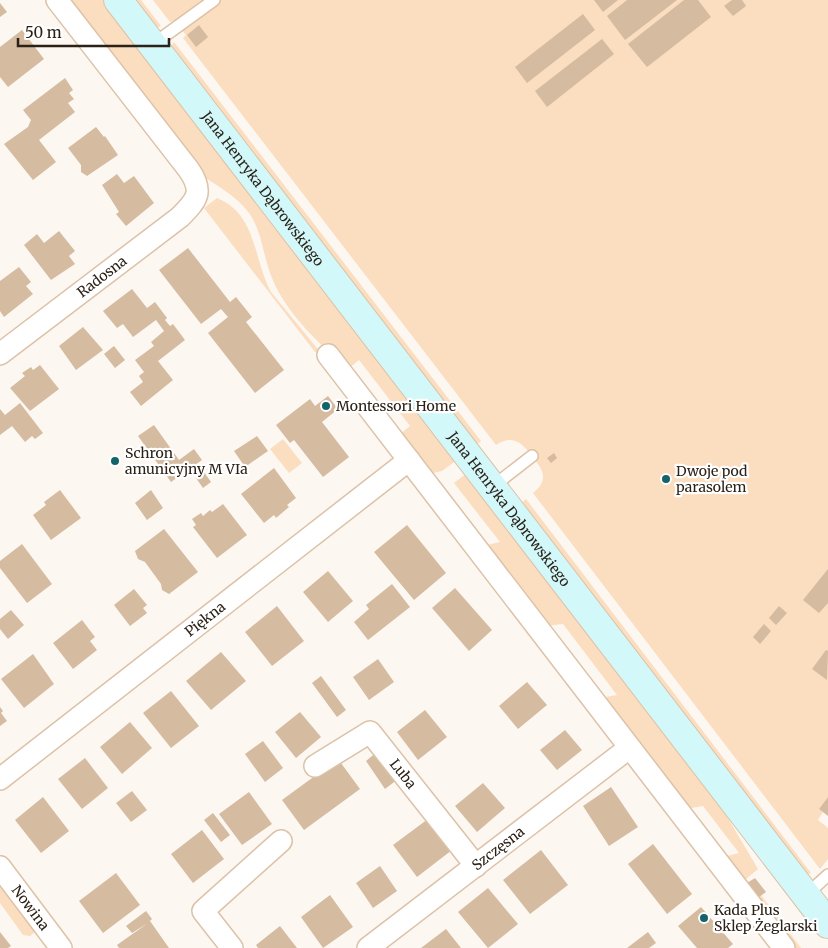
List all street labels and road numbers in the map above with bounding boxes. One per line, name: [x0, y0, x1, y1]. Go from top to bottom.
street label: Jana Henryka Dąbrowskiego: [197, 107, 328, 270]
street label: Radosna: [73, 252, 131, 301]
street label: Jana Henryka Dąbrowskiego: [443, 427, 574, 590]
street label: Piękna: [181, 597, 229, 640]
street label: Luba: [386, 755, 421, 793]
street label: Szczęsna: [468, 822, 528, 874]
street label: Nowina: [8, 881, 54, 934]

